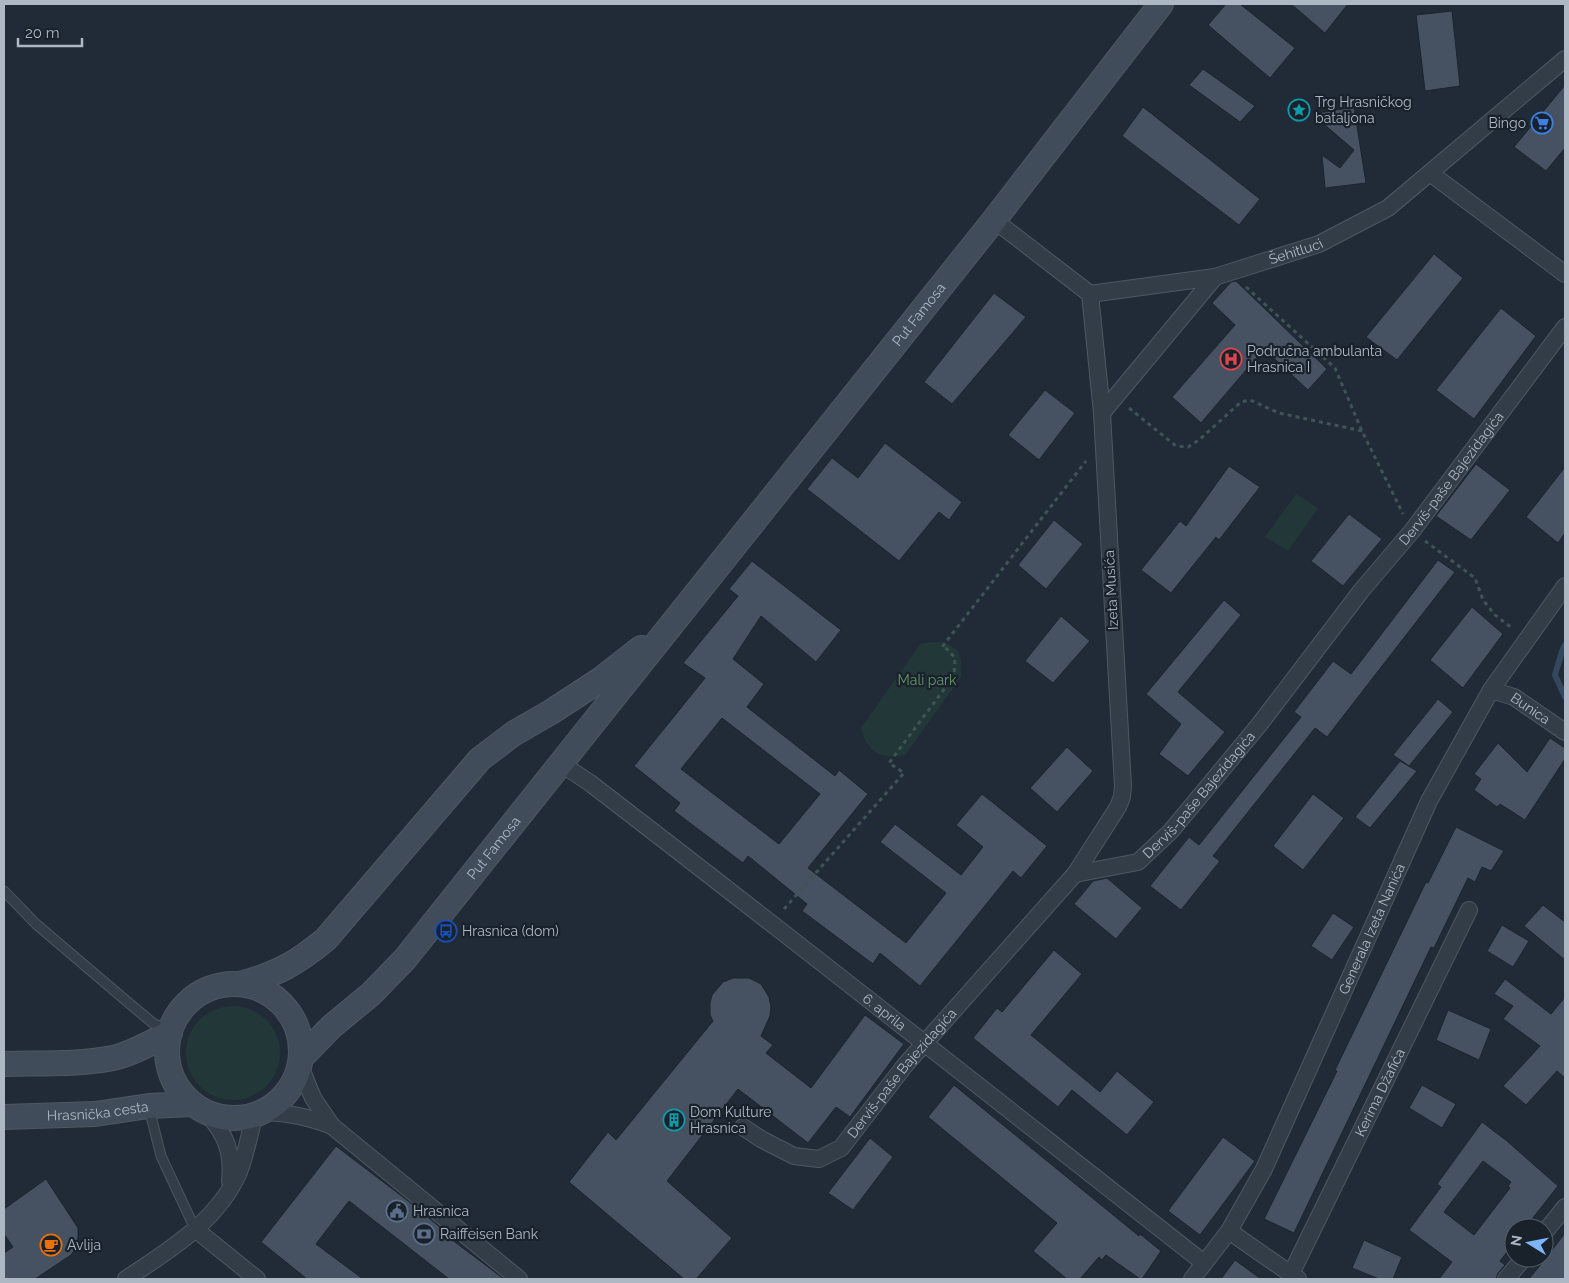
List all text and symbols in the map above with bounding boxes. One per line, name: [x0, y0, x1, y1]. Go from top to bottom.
scale bar: [18, 15, 81, 47]
text: 20 m: [25, 24, 60, 42]
place label: Trg Hrasničkog bataljona: [1315, 94, 1412, 126]
place icon: Trg Hrasničkog bataljona: [1287, 98, 1311, 122]
supermarket icon: Bingo: [1530, 111, 1554, 135]
place label: Bingo: [1488, 115, 1526, 131]
street label: Šehitluci: [1266, 235, 1326, 267]
street label: Put Famosa: [889, 280, 949, 349]
place label: Područna ambulanta Hrasnica I: [1247, 343, 1382, 375]
hospital icon: Područna ambulanta Hrasnica I: [1219, 347, 1243, 371]
street label: Derviš-paše Bajezidagića: [1396, 409, 1507, 548]
street label: Izeta Musića: [1101, 550, 1121, 630]
park label: Mali park: [898, 672, 957, 688]
street label: Bunica: [1508, 689, 1553, 727]
street label: Derviš-paše Bajezidagića: [1139, 728, 1258, 861]
street label: Put Famosa: [464, 813, 524, 882]
street label: Generala Izeta Nanića: [1335, 861, 1408, 997]
bus stop icon: Hrasnica (dom): [434, 919, 458, 943]
place label: Hrasnica (dom): [462, 923, 559, 939]
street label: 6. aprila: [860, 990, 909, 1034]
street label: Derviš-paše Bajezidagića: [844, 1005, 960, 1141]
street label: Kerima Džafića: [1352, 1046, 1408, 1139]
street label: Hrasnička cesta: [47, 1098, 150, 1124]
place label: Dom Kulture Hrasnica: [690, 1104, 772, 1136]
building icon: Dom Kulture Hrasnica: [662, 1108, 686, 1132]
public building icon: Hrasnica: [385, 1199, 409, 1223]
place label: Hrasnica: [413, 1203, 469, 1219]
north arrow: [1504, 1218, 1554, 1268]
bank icon: Raiffeisen Bank: [412, 1222, 436, 1246]
place label: Raiffeisen Bank: [440, 1226, 539, 1242]
cafe icon: Avlija: [39, 1233, 63, 1257]
text: N: [1507, 1234, 1525, 1247]
place label: Avlija: [67, 1237, 101, 1253]

